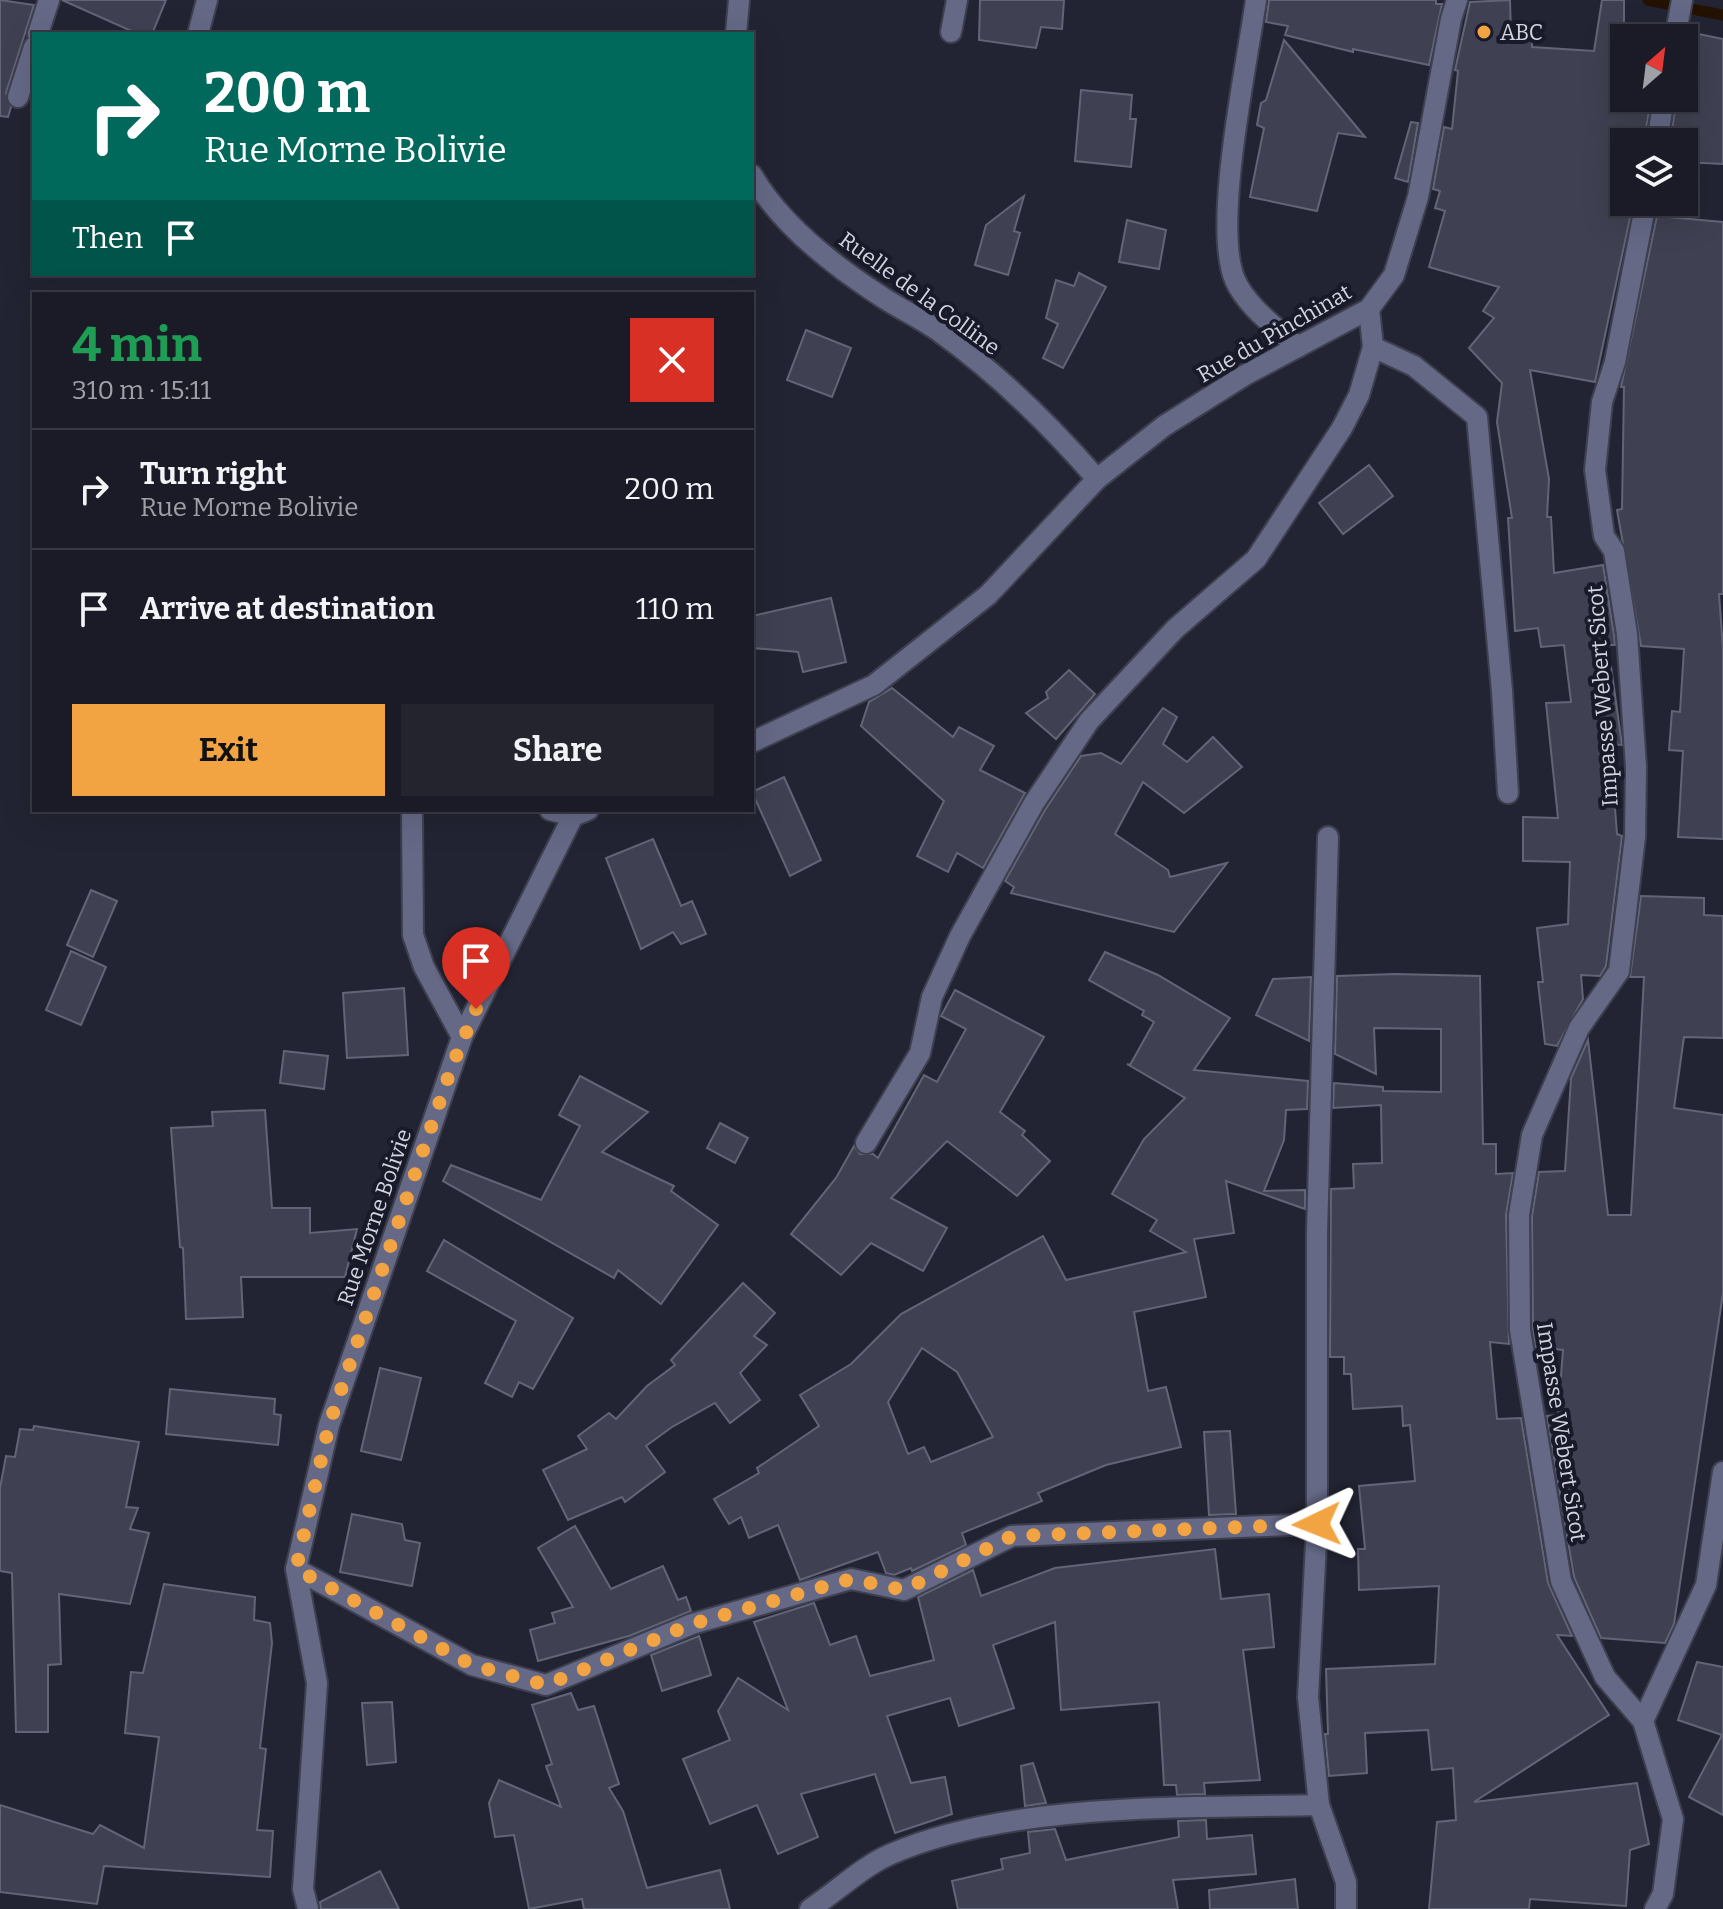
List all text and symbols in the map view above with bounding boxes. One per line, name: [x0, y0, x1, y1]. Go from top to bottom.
place label: ABC: [1500, 19, 1543, 46]
marker: ABC: [1475, 23, 1493, 41]
north arrow: [1610, 24, 1698, 112]
map controls: [1610, 24, 1698, 216]
text: 200 m: [204, 60, 370, 127]
icon: right: [72, 64, 176, 168]
text: Rue Morne Bolivie: [204, 128, 507, 172]
button: layers: [1610, 128, 1698, 216]
icon: arrive: [159, 216, 203, 260]
text: Then: [72, 220, 143, 256]
street label: Ruelle de la Colline: [834, 226, 1005, 361]
street label: Rue du Pinchinat: [1192, 278, 1356, 389]
text: 4 min: [72, 316, 202, 374]
button: close: [630, 318, 714, 402]
text: 310 m · 15:11: [72, 375, 211, 406]
text: Turn right: [140, 456, 287, 492]
icon: right: [72, 467, 116, 511]
text: 200 m: [625, 471, 714, 507]
text: Rue Morne Bolivie: [140, 492, 359, 523]
street label: Impasse Webert Sicot: [1581, 584, 1624, 807]
icon: arrive: [72, 587, 116, 631]
text: Arrive at destination: [140, 591, 435, 627]
text: 110 m: [636, 591, 714, 627]
button: Exit: [72, 704, 385, 796]
button: Share: [401, 704, 714, 796]
pin: [442, 927, 510, 1009]
icon: arrive: [454, 939, 498, 983]
street label: Rue Morne Bolivie: [332, 1125, 417, 1309]
street label: Impasse Webert Sicot: [1531, 1320, 1592, 1544]
position arrow: [1275, 1482, 1359, 1566]

